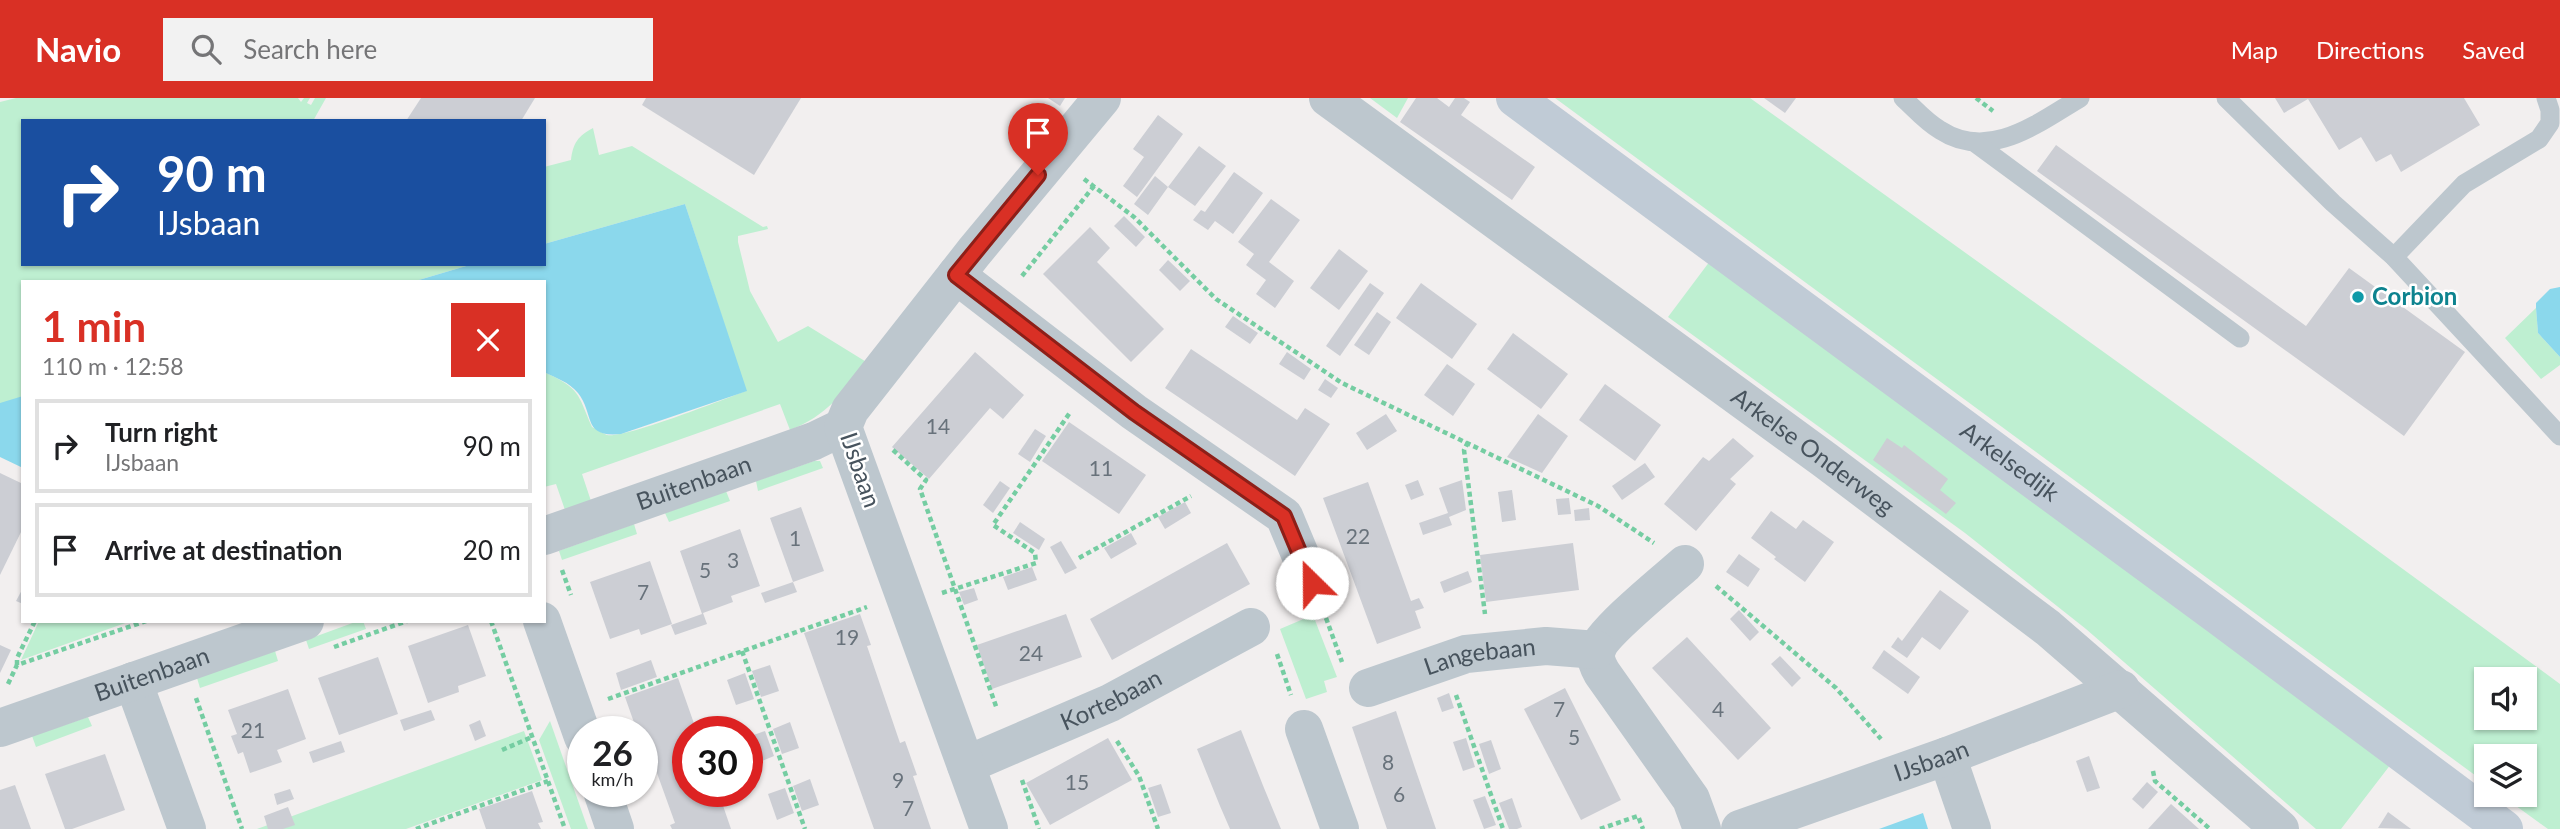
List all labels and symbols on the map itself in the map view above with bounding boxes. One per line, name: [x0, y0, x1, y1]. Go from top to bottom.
pin: [1008, 103, 1068, 175]
place label: Corbion: [2372, 281, 2457, 310]
marker: Corbion: [2350, 289, 2366, 305]
street label: Arkelse Onderweg: [1726, 381, 1901, 520]
house number: 14: [926, 413, 950, 438]
street label: Arkelsedijk: [1955, 415, 2066, 507]
street label: IJsbaan: [835, 428, 888, 511]
street label: Buitenbaan: [632, 448, 755, 515]
house number: 11: [1089, 455, 1113, 480]
house number: 22: [1346, 523, 1370, 548]
house number: 1: [789, 525, 801, 550]
position arrow: [1275, 546, 1349, 620]
house number: 3: [727, 547, 739, 572]
house number: 5: [699, 557, 711, 582]
house number: 7: [637, 579, 649, 604]
house number: 19: [835, 624, 859, 649]
street label: Langebaan: [1420, 631, 1537, 681]
street label: Buitenbaan: [90, 640, 213, 707]
house number: 24: [1019, 640, 1043, 665]
street label: Kortebaan: [1056, 662, 1166, 736]
house number: 7: [1553, 696, 1565, 721]
house number: 4: [1712, 696, 1724, 721]
speed limit sign: 30: [672, 716, 763, 807]
house number: 21: [241, 717, 265, 742]
house number: 5: [1568, 724, 1580, 749]
street label: IJsbaan: [1890, 733, 1972, 787]
house number: 8: [1382, 749, 1394, 774]
house number: 9: [892, 767, 904, 792]
house number: 15: [1065, 769, 1089, 794]
house number: 6: [1393, 781, 1405, 806]
house number: 7: [902, 795, 914, 820]

